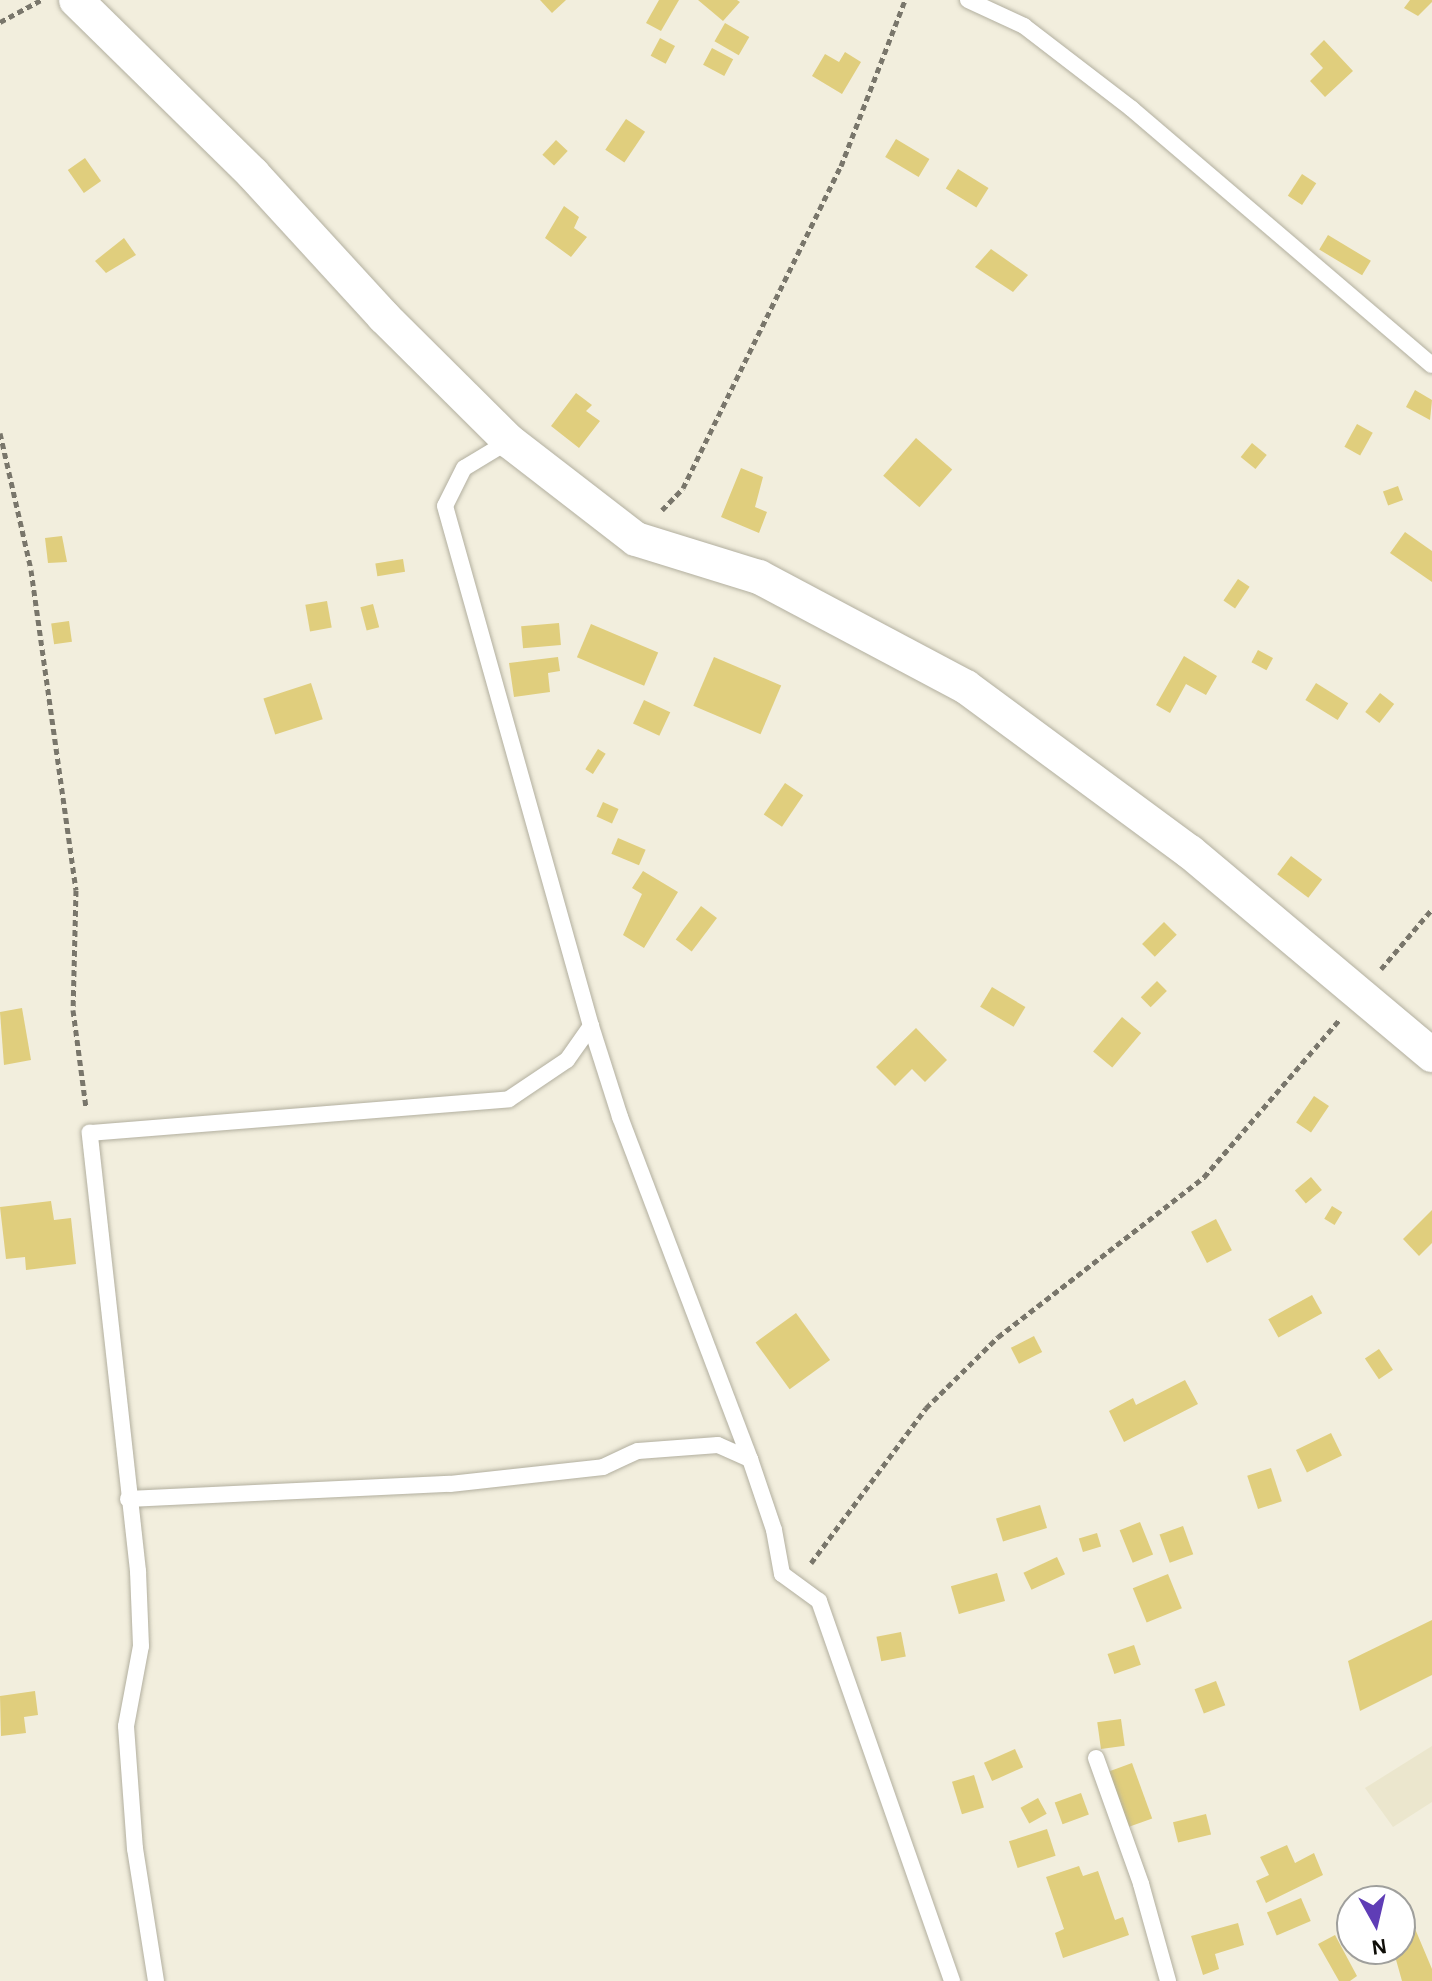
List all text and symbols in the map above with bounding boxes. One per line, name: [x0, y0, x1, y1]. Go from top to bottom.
north arrow: [1336, 1885, 1416, 1965]
text: N: [1370, 1935, 1388, 1959]

